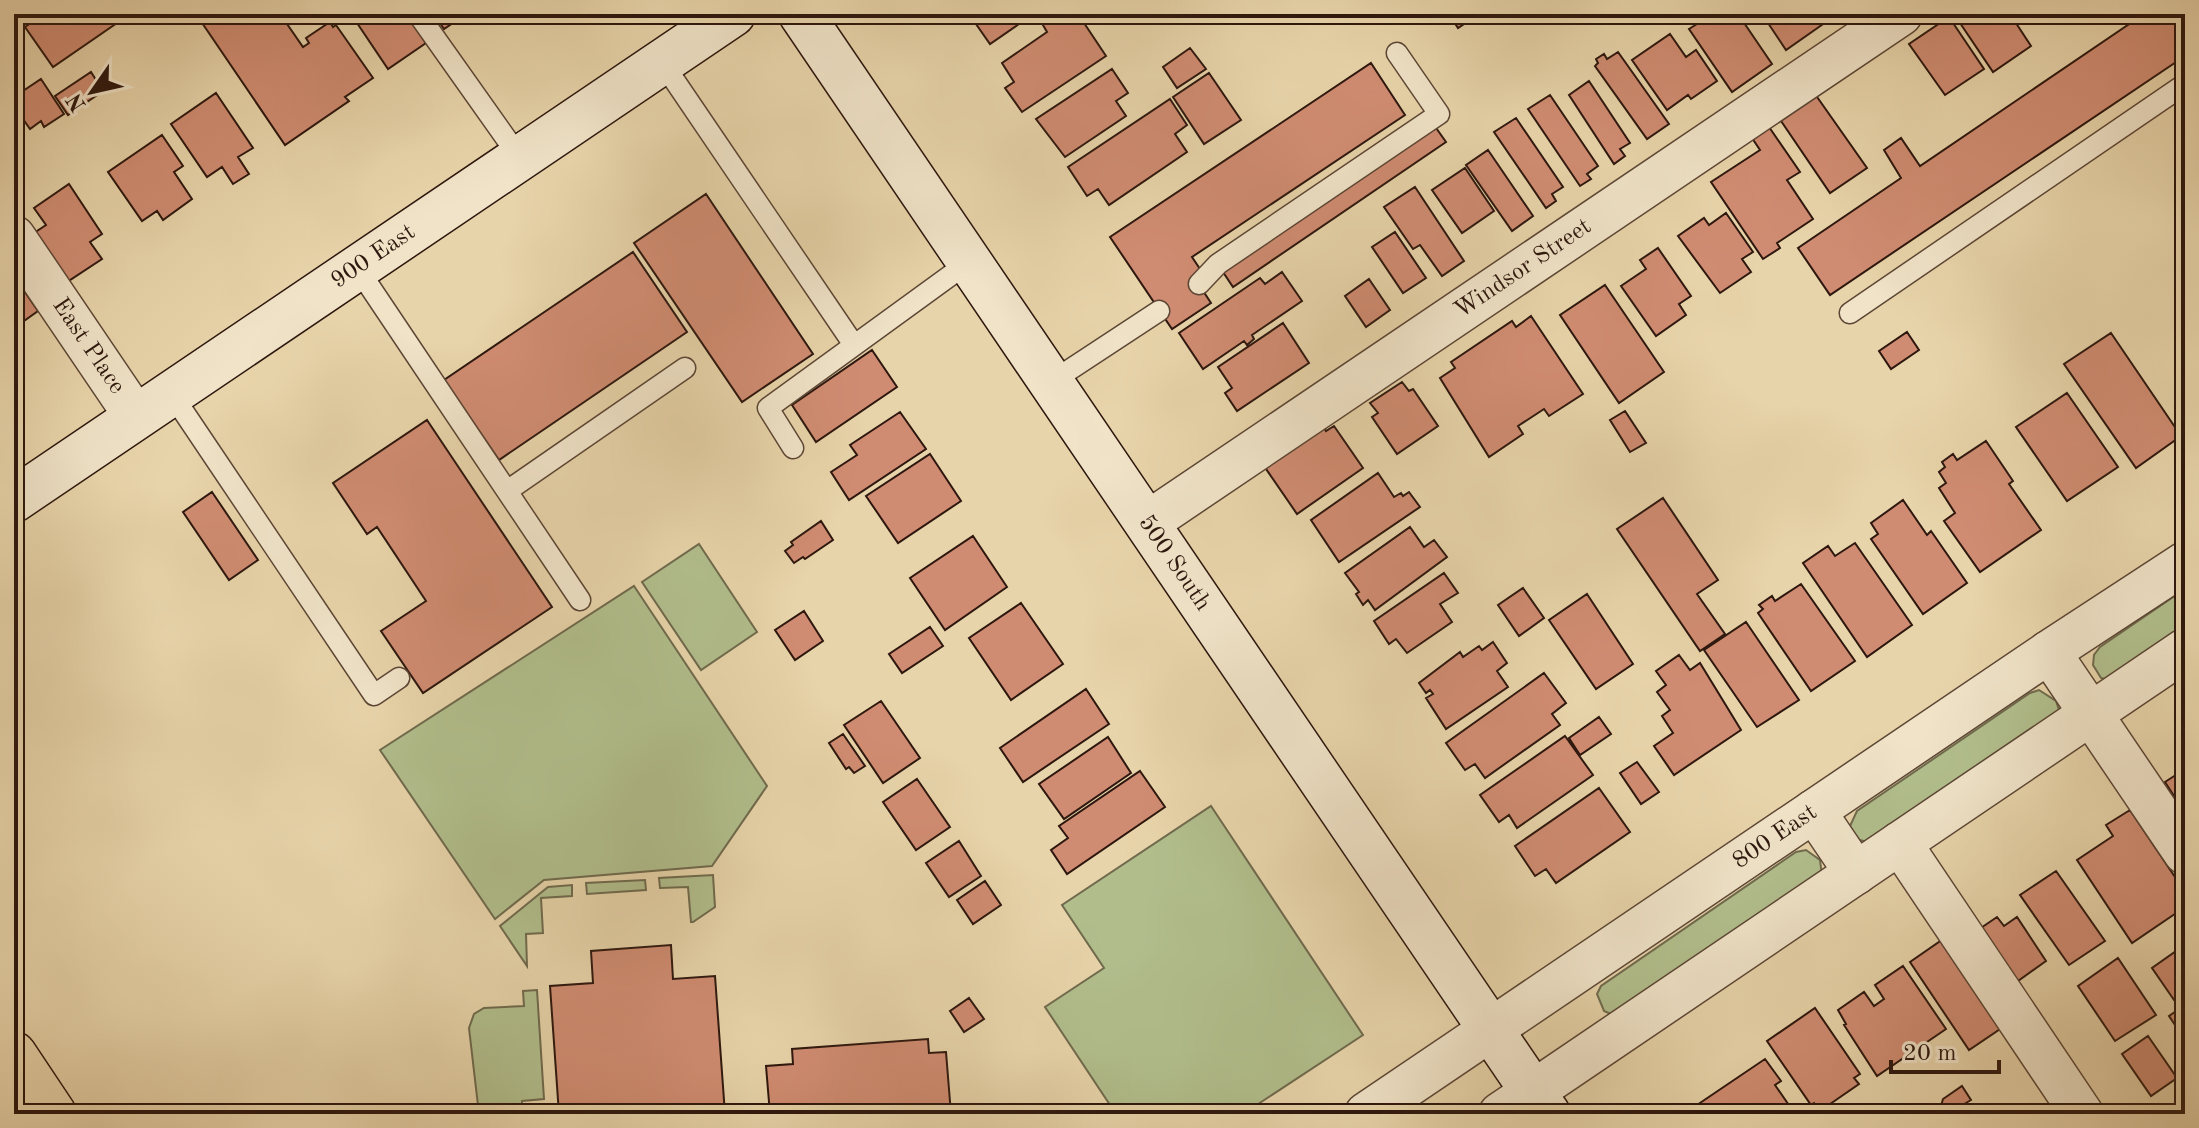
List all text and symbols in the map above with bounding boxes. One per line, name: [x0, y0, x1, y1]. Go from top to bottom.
north arrow: [52, 52, 132, 132]
text: N: [63, 89, 91, 115]
street label: Windsor Street: [1451, 215, 1596, 323]
street label: 900 East: [327, 220, 420, 294]
street label: East Place: [47, 294, 129, 399]
street label: 500 South: [1133, 511, 1215, 615]
street label: 800 East: [1729, 800, 1822, 874]
scale bar: [1891, 1024, 1999, 1074]
text: 20 m: [1903, 1042, 1957, 1066]

